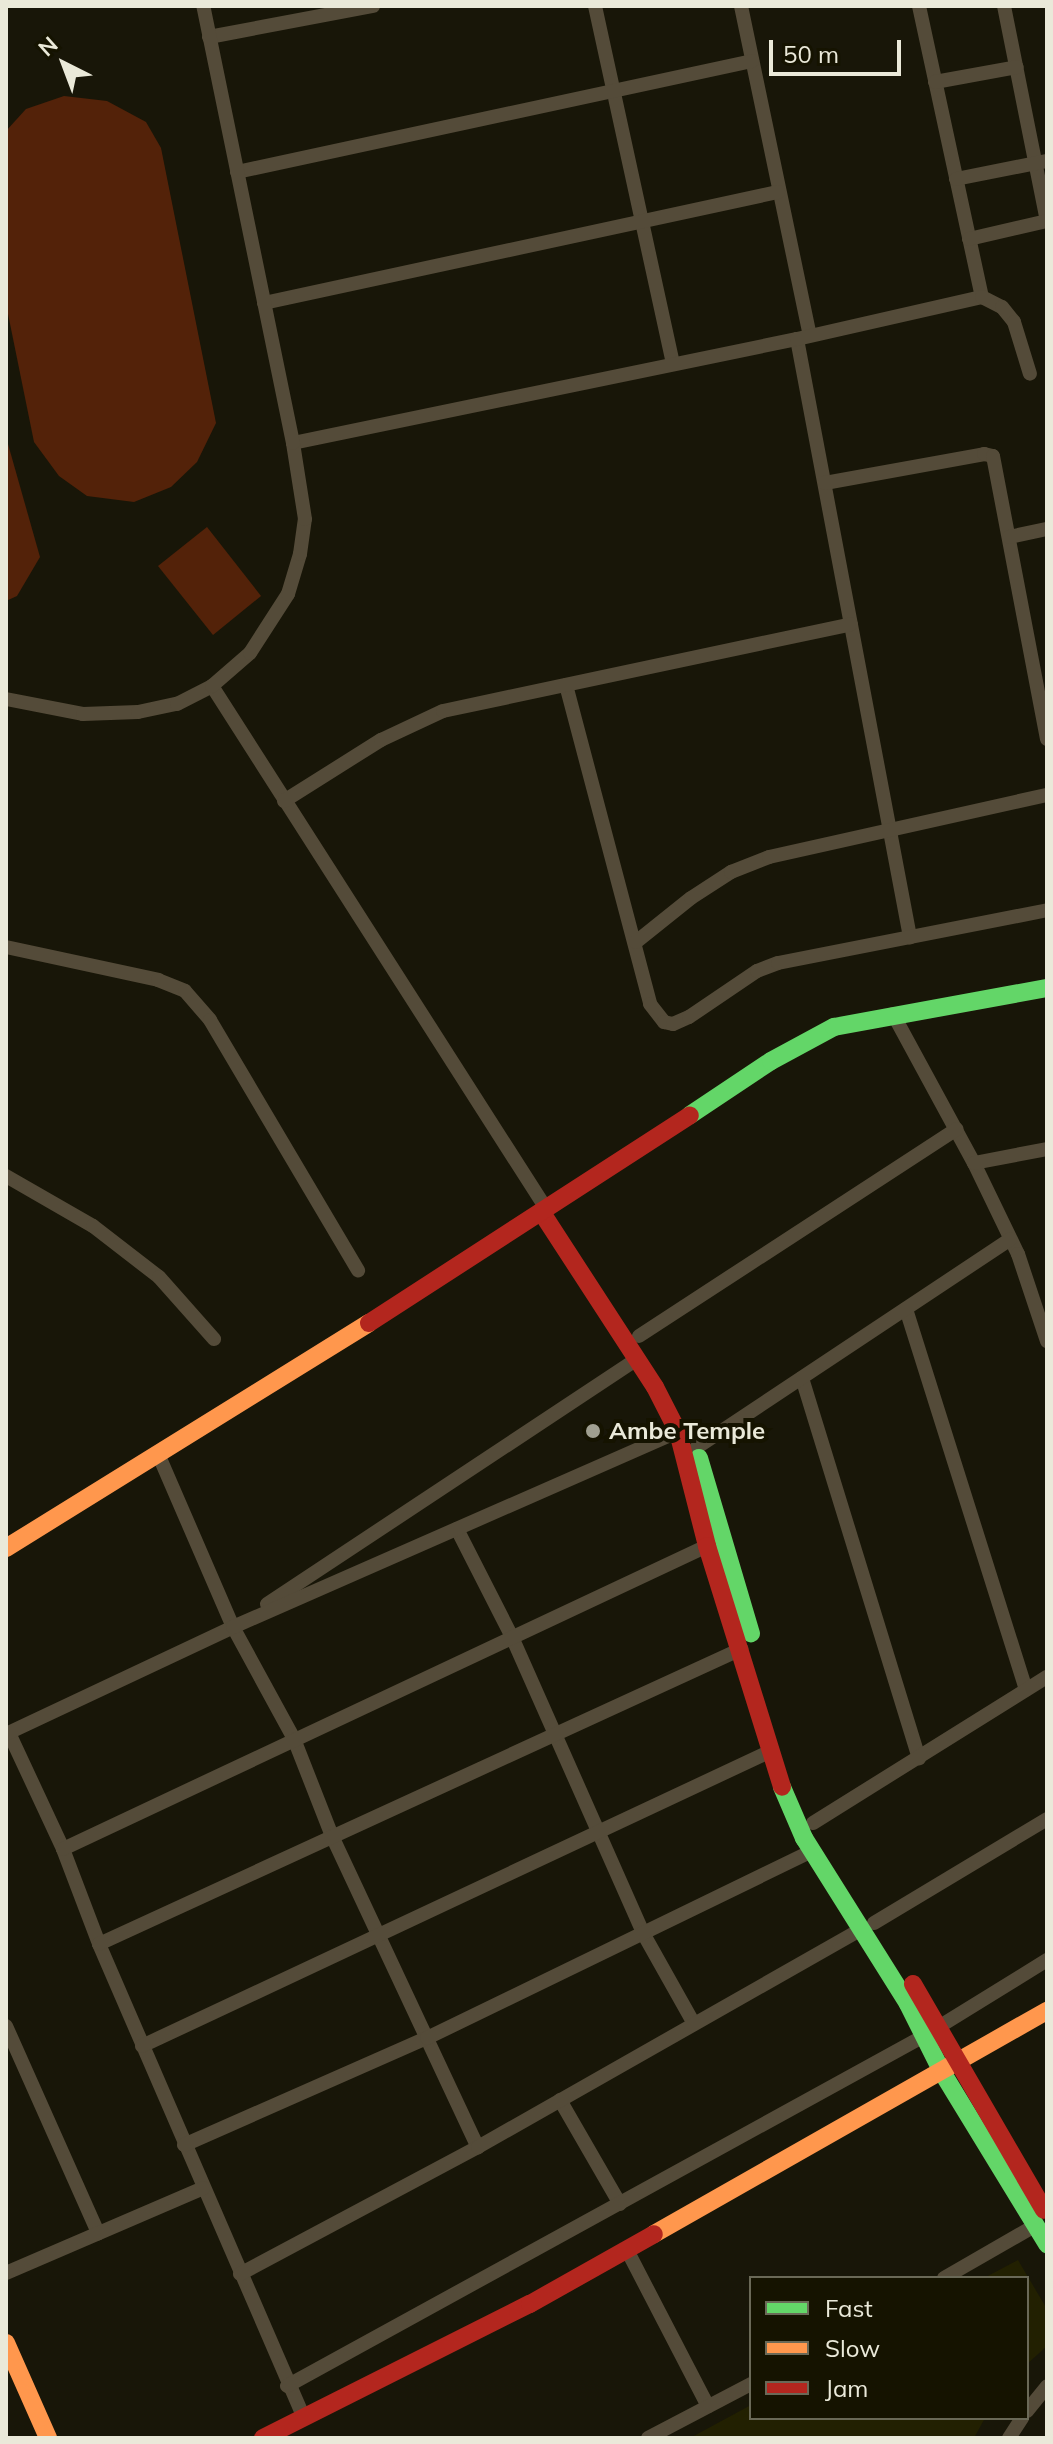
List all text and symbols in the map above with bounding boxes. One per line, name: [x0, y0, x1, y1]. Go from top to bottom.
north arrow: [24, 24, 104, 104]
scale bar: [773, 24, 905, 74]
text: N: [32, 30, 63, 62]
text: 50 m: [783, 39, 839, 69]
place label: Ambe Temple: [609, 1417, 765, 1445]
marker: Ambe Temple: [584, 1422, 602, 1440]
legend: [749, 2276, 1029, 2420]
text: Fast: [825, 2293, 873, 2323]
text: Slow: [825, 2333, 880, 2363]
text: Jam: [825, 2373, 868, 2403]

